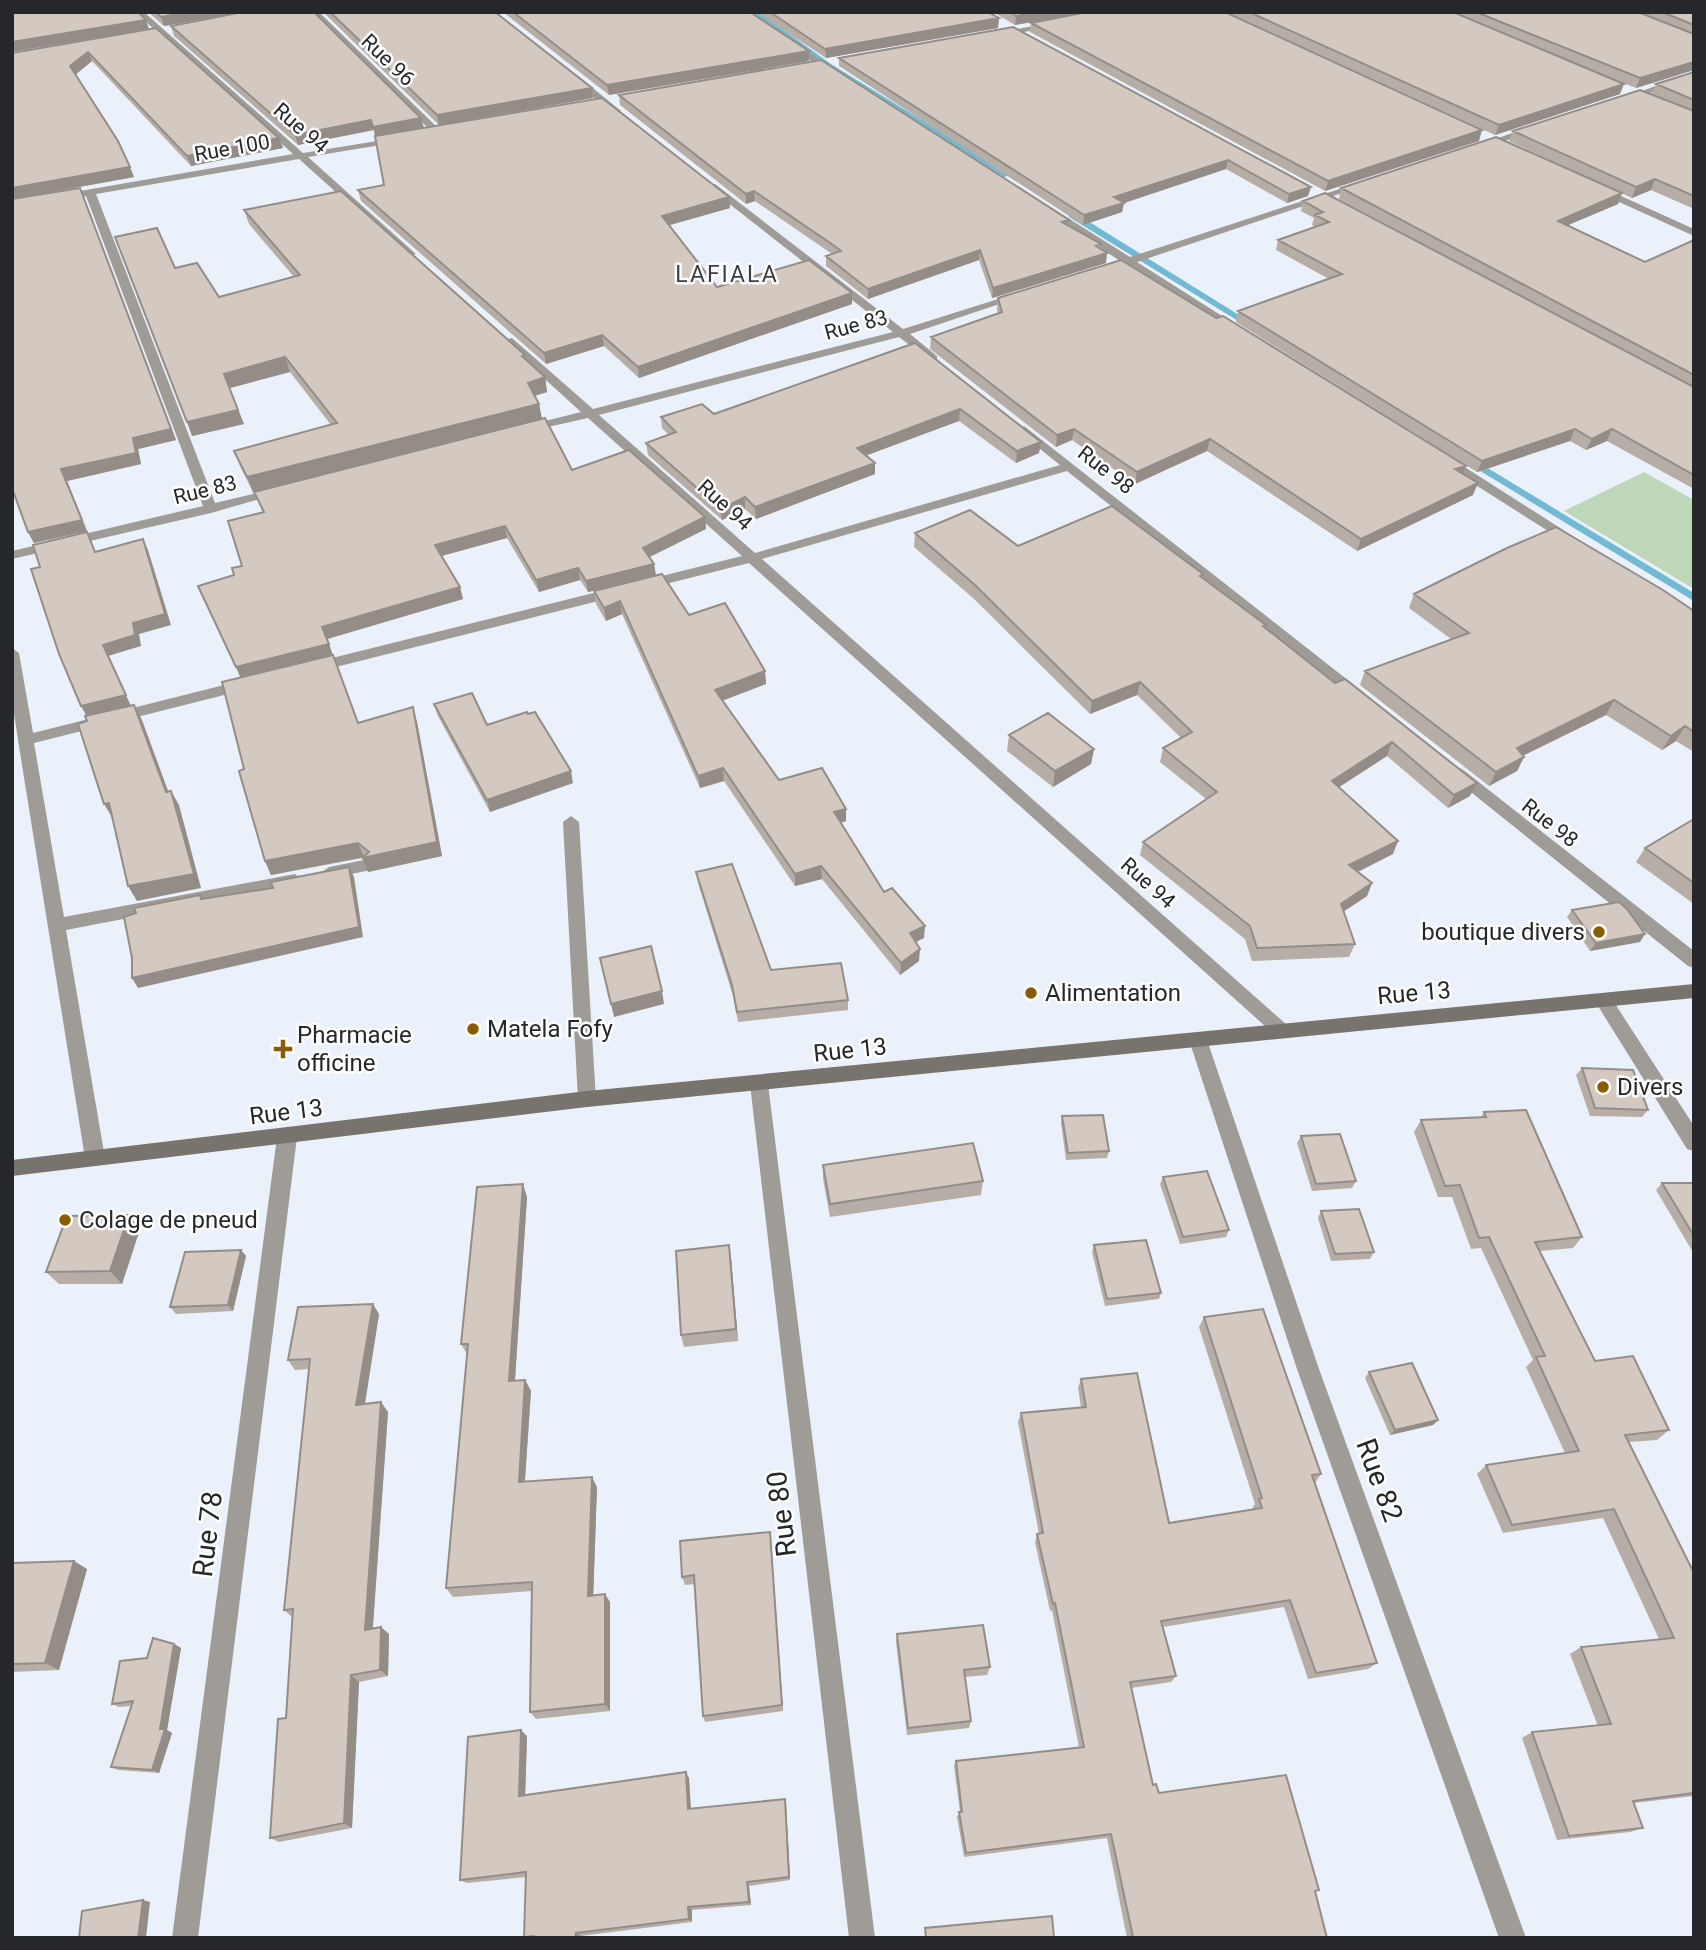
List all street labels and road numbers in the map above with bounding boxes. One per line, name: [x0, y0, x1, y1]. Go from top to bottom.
street label: Rue 96: [356, 29, 420, 91]
street label: Rue 94: [269, 98, 333, 158]
street label: Rue 100: [192, 130, 272, 166]
street label: Rue 83: [822, 305, 890, 345]
street label: Rue 98: [1073, 441, 1139, 499]
street label: Rue 83: [171, 471, 239, 509]
street label: Rue 94: [693, 475, 757, 536]
street label: Rue 98: [1517, 794, 1583, 852]
street label: Rue 94: [1116, 853, 1180, 914]
street label: Rue 13: [1376, 976, 1452, 1010]
street label: Rue 13: [812, 1032, 888, 1068]
street label: Rue 13: [248, 1094, 324, 1130]
street label: Rue 82: [1349, 1434, 1410, 1526]
street label: Rue 80: [760, 1469, 803, 1559]
street label: Rue 78: [186, 1489, 229, 1579]

